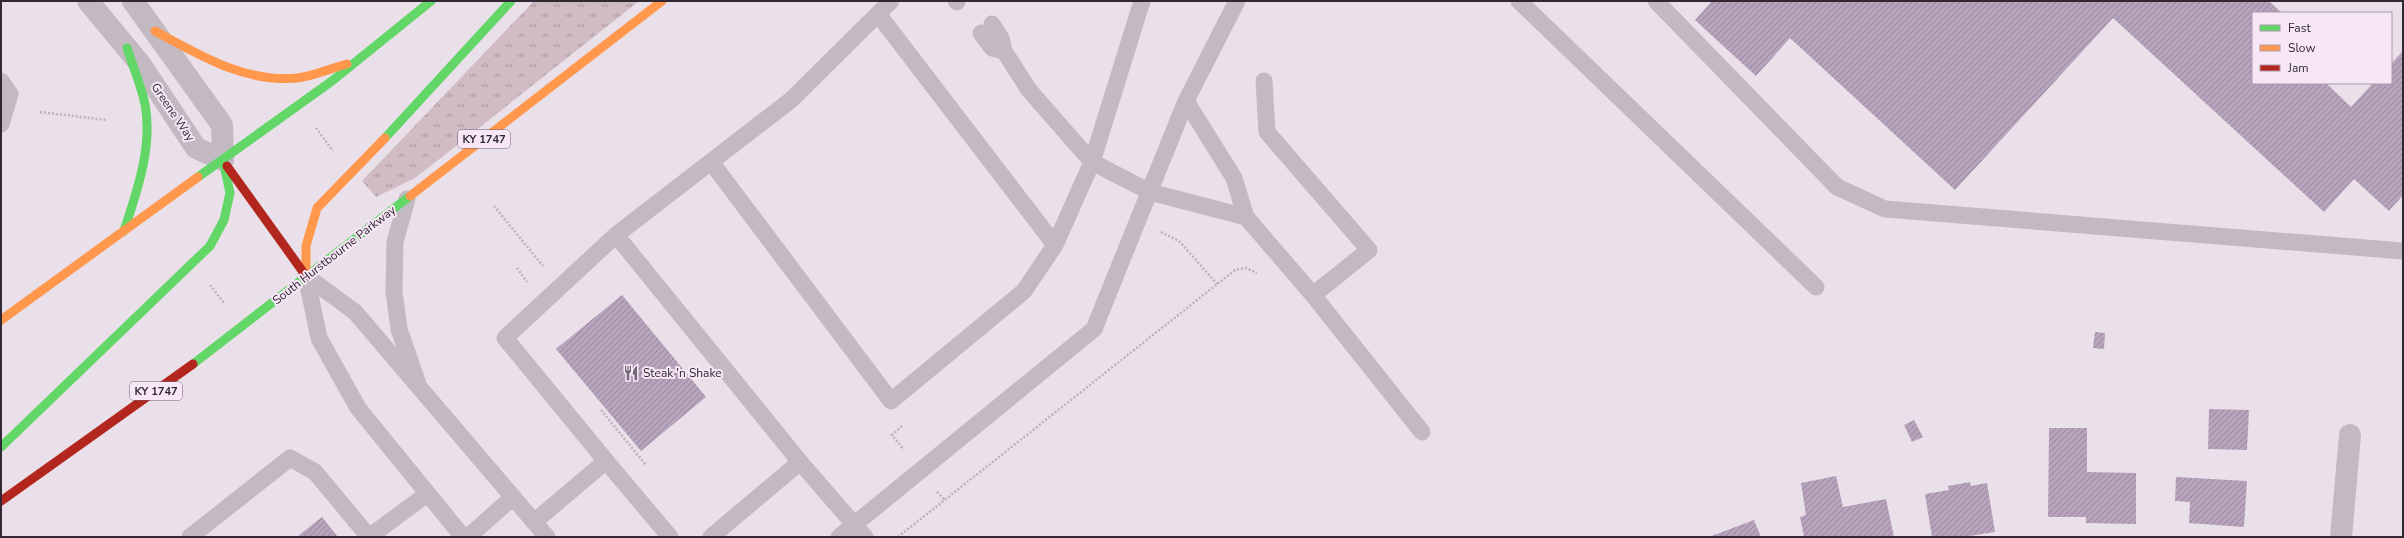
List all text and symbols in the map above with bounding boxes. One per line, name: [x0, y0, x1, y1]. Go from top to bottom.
legend: [2252, 12, 2392, 84]
text: Fast: [2288, 20, 2311, 36]
text: Slow: [2288, 40, 2316, 56]
text: Jam: [2287, 60, 2309, 76]
street label: Greene Way: [148, 80, 199, 145]
road number: KY 1747: [458, 130, 510, 148]
street label: South Hurstbourne Parkway: [269, 201, 399, 308]
restaurant icon: Steak 'n Shake: [622, 364, 640, 382]
place label: Steak 'n Shake: [643, 365, 722, 381]
road number: KY 1747: [130, 382, 182, 400]

